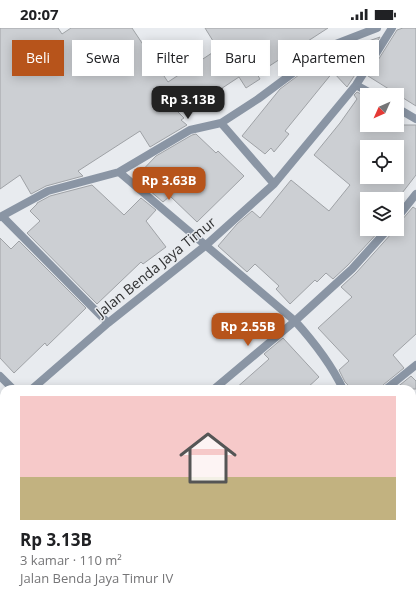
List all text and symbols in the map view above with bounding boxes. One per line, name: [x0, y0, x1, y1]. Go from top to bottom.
text: 20:07: [20, 4, 59, 24]
chip: Beli: [12, 40, 64, 76]
chip: Sewa: [72, 40, 134, 76]
chip: Filter: [142, 40, 203, 76]
chip: Baru: [211, 40, 270, 76]
chip: Apartemen: [278, 40, 379, 76]
pin: Rp 3.13B: [147, 86, 229, 120]
north arrow: [360, 88, 404, 132]
map controls: [360, 88, 404, 236]
text: Rp 3.13B: [161, 90, 215, 108]
button: locate: [360, 140, 404, 184]
pin: Rp 3.63B: [128, 167, 210, 201]
text: Rp 3.63B: [142, 171, 196, 189]
button: layers: [360, 192, 404, 236]
street label: Jalan Benda Jaya Timur: [90, 212, 220, 322]
pin: Rp 2.55B: [207, 313, 289, 347]
text: Rp 2.55B: [221, 317, 275, 335]
icon: home: [172, 422, 244, 494]
text: Rp 3.13B: [20, 528, 92, 551]
text: 3 kamar · 110 m²: [20, 551, 122, 569]
text: Jalan Benda Jaya Timur IV: [20, 569, 173, 587]

